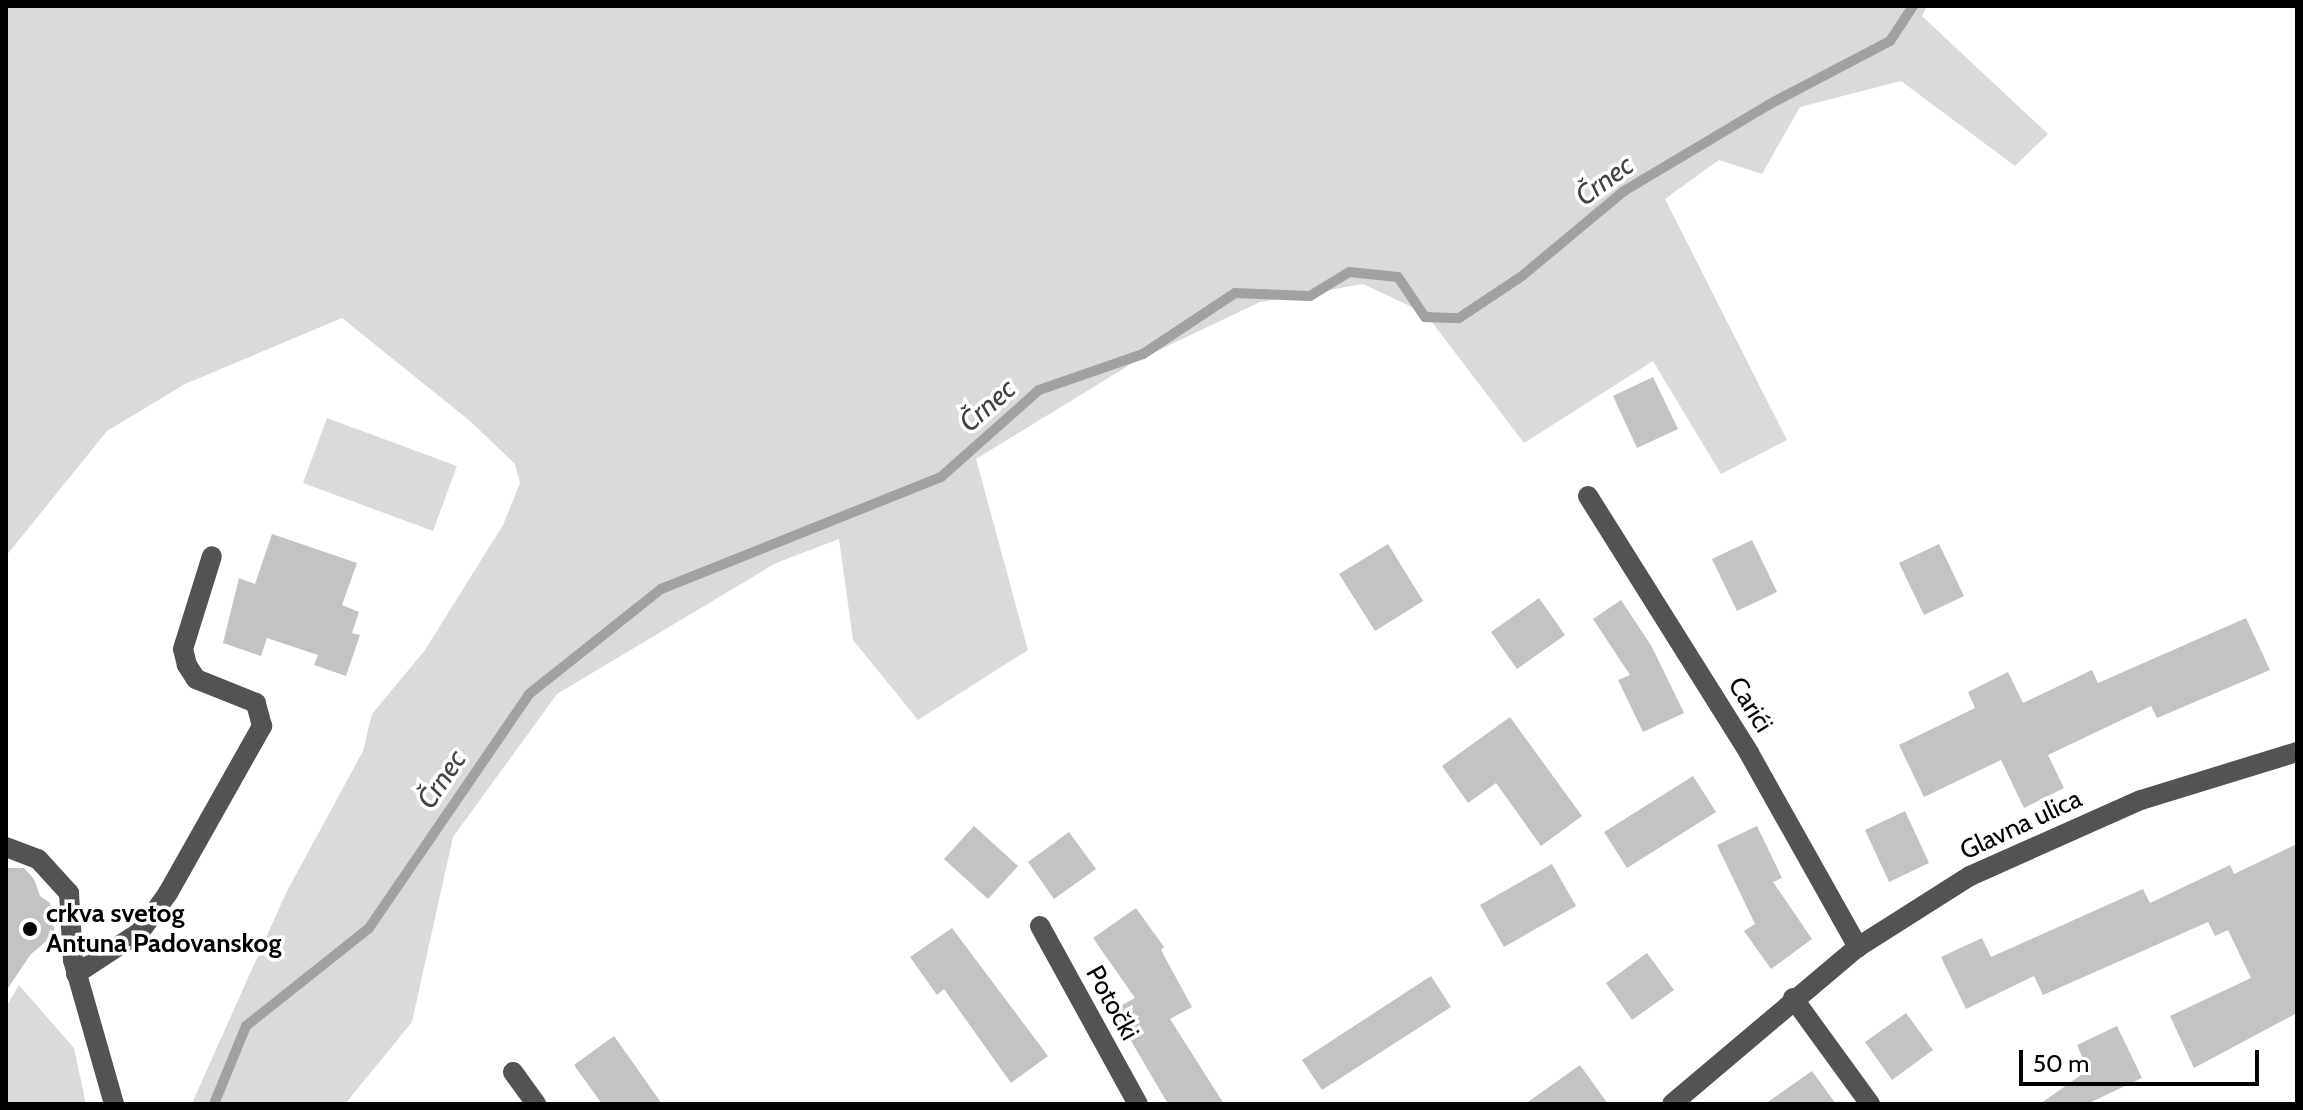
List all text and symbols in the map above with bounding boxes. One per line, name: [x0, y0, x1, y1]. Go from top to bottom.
water label: Črnec: [1568, 148, 1640, 212]
water label: Črnec: [952, 372, 1022, 438]
street label: Carići: [1721, 671, 1779, 739]
water label: Črnec: [409, 743, 473, 815]
street label: Glavna ulica: [1955, 783, 2087, 867]
place label: crkva svetog Antuna Padovanskog: [46, 898, 281, 960]
marker: crkva svetog Antuna Padovanskog: [21, 920, 39, 938]
street label: Potočki: [1079, 960, 1145, 1046]
scale bar: [2023, 1034, 2263, 1084]
text: 50 m: [2033, 1049, 2089, 1078]

